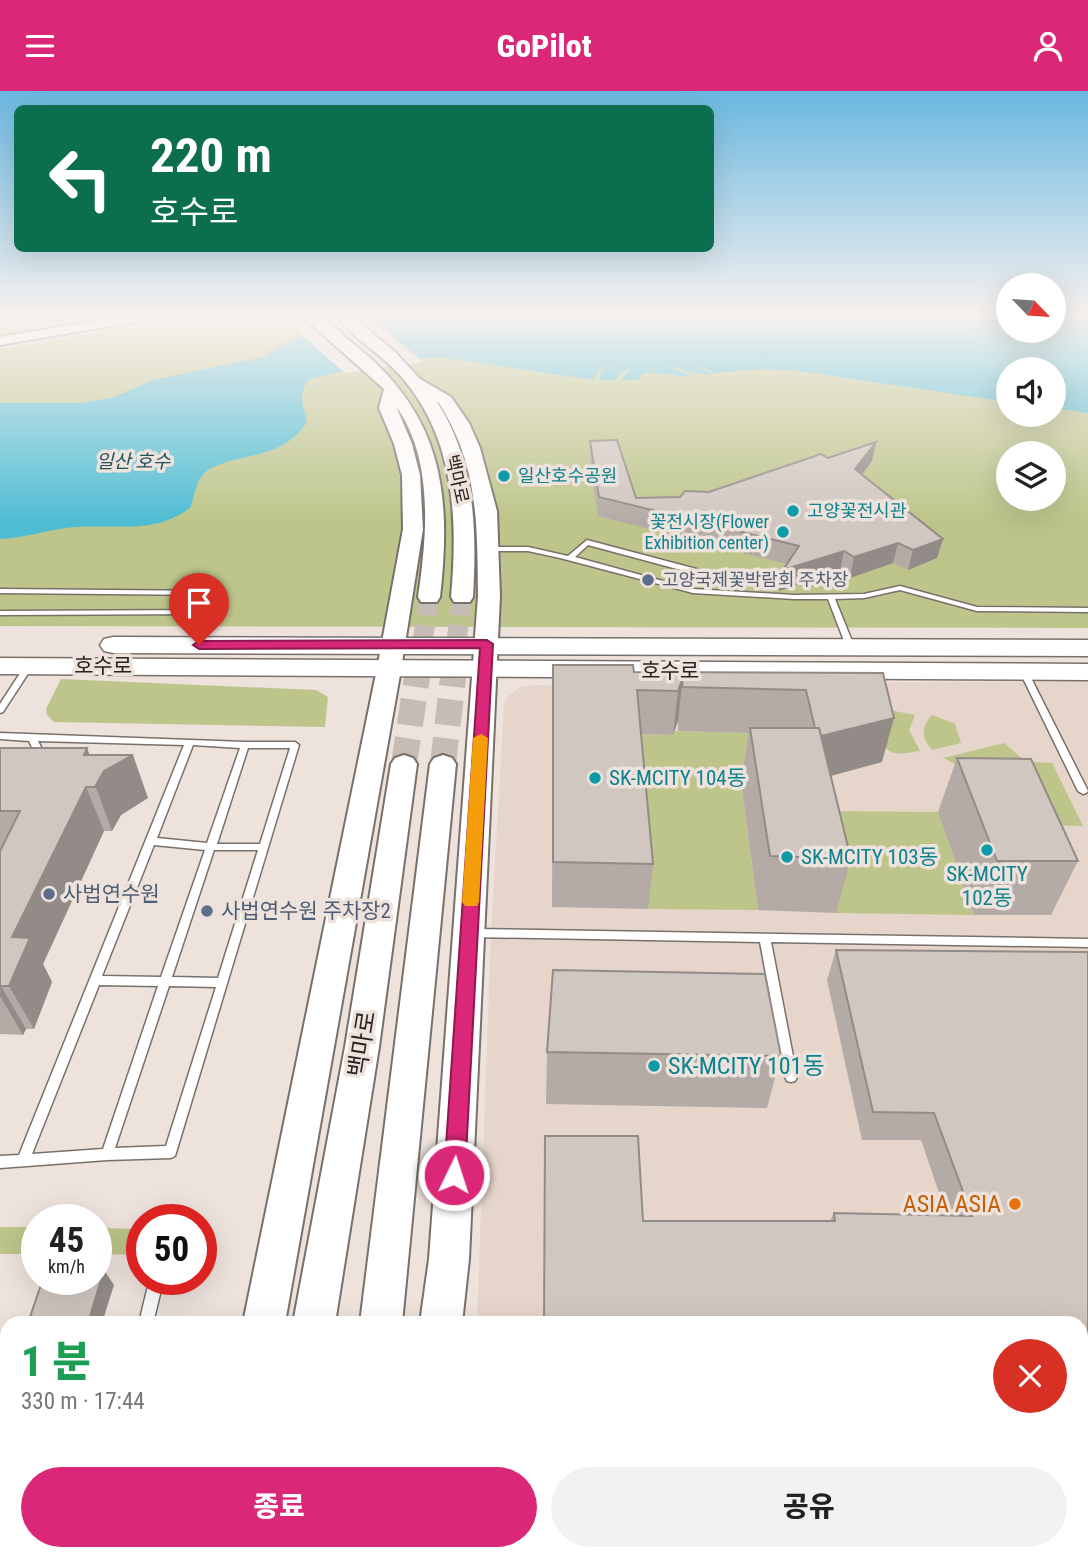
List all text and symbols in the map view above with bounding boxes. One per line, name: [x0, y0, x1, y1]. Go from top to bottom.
icon: menu: [21, 27, 59, 65]
text: GoPilot: [496, 27, 592, 65]
icon: person: [1029, 27, 1067, 65]
text: 220 m: [150, 127, 272, 184]
icon: left: [35, 133, 126, 224]
text: 호수로: [150, 193, 238, 231]
north arrow: [996, 273, 1066, 343]
map controls: [996, 273, 1066, 511]
button: sound: [996, 357, 1066, 427]
button: layers: [996, 441, 1066, 511]
water label: 일산 호수: [96, 450, 171, 473]
street label: 백마로: [442, 452, 473, 505]
place label: 일산호수공원: [518, 465, 617, 486]
marker: 일산호수공원: [496, 468, 512, 484]
place label: 고양꽃전시관: [807, 500, 907, 521]
marker: 고양꽃전시관: [785, 503, 801, 519]
place label: 꽃전시장(Flower Exhibition center): [645, 511, 770, 554]
marker: 꽃전시장(Flower Exhibition center): [775, 524, 791, 540]
place label: 고양국제꽃박람회 주차장: [662, 569, 848, 590]
marker: 고양국제꽃박람회 주차장: [640, 572, 656, 588]
pin: [169, 573, 229, 645]
icon: arrive: [180, 584, 218, 622]
street label: 호수로: [74, 654, 132, 678]
street label: 호수로: [641, 659, 699, 683]
place label: SK-MCITY 104동: [609, 766, 746, 790]
marker: SK-MCITY 104동: [587, 770, 603, 786]
marker: SK-MCITY 102동: [979, 842, 995, 858]
place label: SK-MCITY 103동: [801, 845, 938, 869]
marker: SK-MCITY 103동: [779, 849, 795, 865]
place label: SK-MCITY 102동: [946, 862, 1028, 910]
place label: 사법연수원: [63, 882, 160, 906]
marker: 사법연수원: [41, 886, 57, 902]
place label: 사법연수원 주차장2: [221, 899, 391, 923]
marker: 사법연수원 주차장2: [199, 903, 215, 919]
street label: 백마로: [343, 1009, 381, 1079]
place label: SK-MCITY 101동: [668, 1052, 825, 1080]
marker: SK-MCITY 101동: [646, 1058, 662, 1074]
position arrow: [417, 1138, 491, 1212]
place label: ASIA ASIA: [903, 1190, 1001, 1218]
marker: ASIA ASIA: [1007, 1196, 1023, 1212]
speed limit sign: 50: [126, 1204, 217, 1295]
text: 45: [49, 1220, 84, 1261]
text: km/h: [48, 1256, 85, 1277]
text: 1 분: [21, 1337, 91, 1386]
button: close: [993, 1339, 1067, 1413]
text: 330 m · 17:44: [21, 1388, 145, 1415]
button: 종료: [21, 1467, 537, 1547]
button: 공유: [551, 1467, 1067, 1547]

